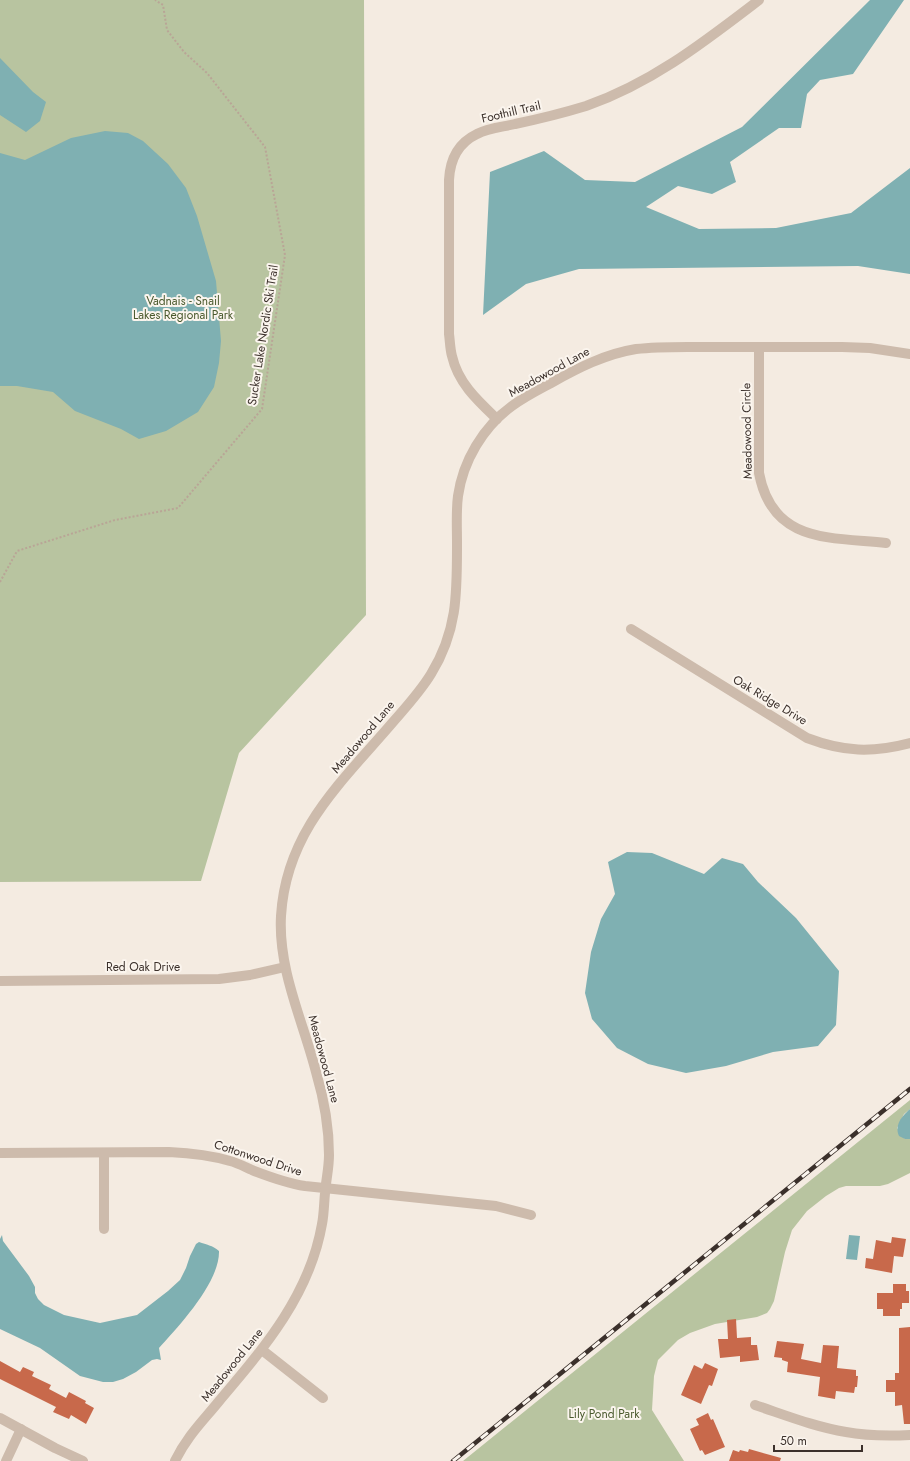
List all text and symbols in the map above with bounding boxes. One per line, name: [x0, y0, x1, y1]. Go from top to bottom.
street label: Foothill Trail: [479, 96, 543, 128]
street label: Sucker Lake Nordic Ski Trail: [243, 264, 283, 406]
park label: Vadnais - Snail Lakes Regional Park: [133, 292, 234, 324]
street label: Meadowood Lane: [505, 342, 593, 402]
street label: Meadowood Circle: [737, 383, 757, 479]
street label: Oak Ridge Drive: [729, 671, 811, 729]
street label: Meadowood Lane: [327, 697, 399, 777]
street label: Red Oak Drive: [106, 958, 180, 976]
street label: Meadowood Lane: [304, 1013, 344, 1105]
street label: Cottonwood Drive: [212, 1135, 304, 1181]
street label: Meadowood Lane: [197, 1324, 267, 1406]
park label: Lily Pond Park: [568, 1405, 640, 1423]
scale bar: [774, 1427, 862, 1453]
text: 50 m: [780, 1432, 807, 1450]

